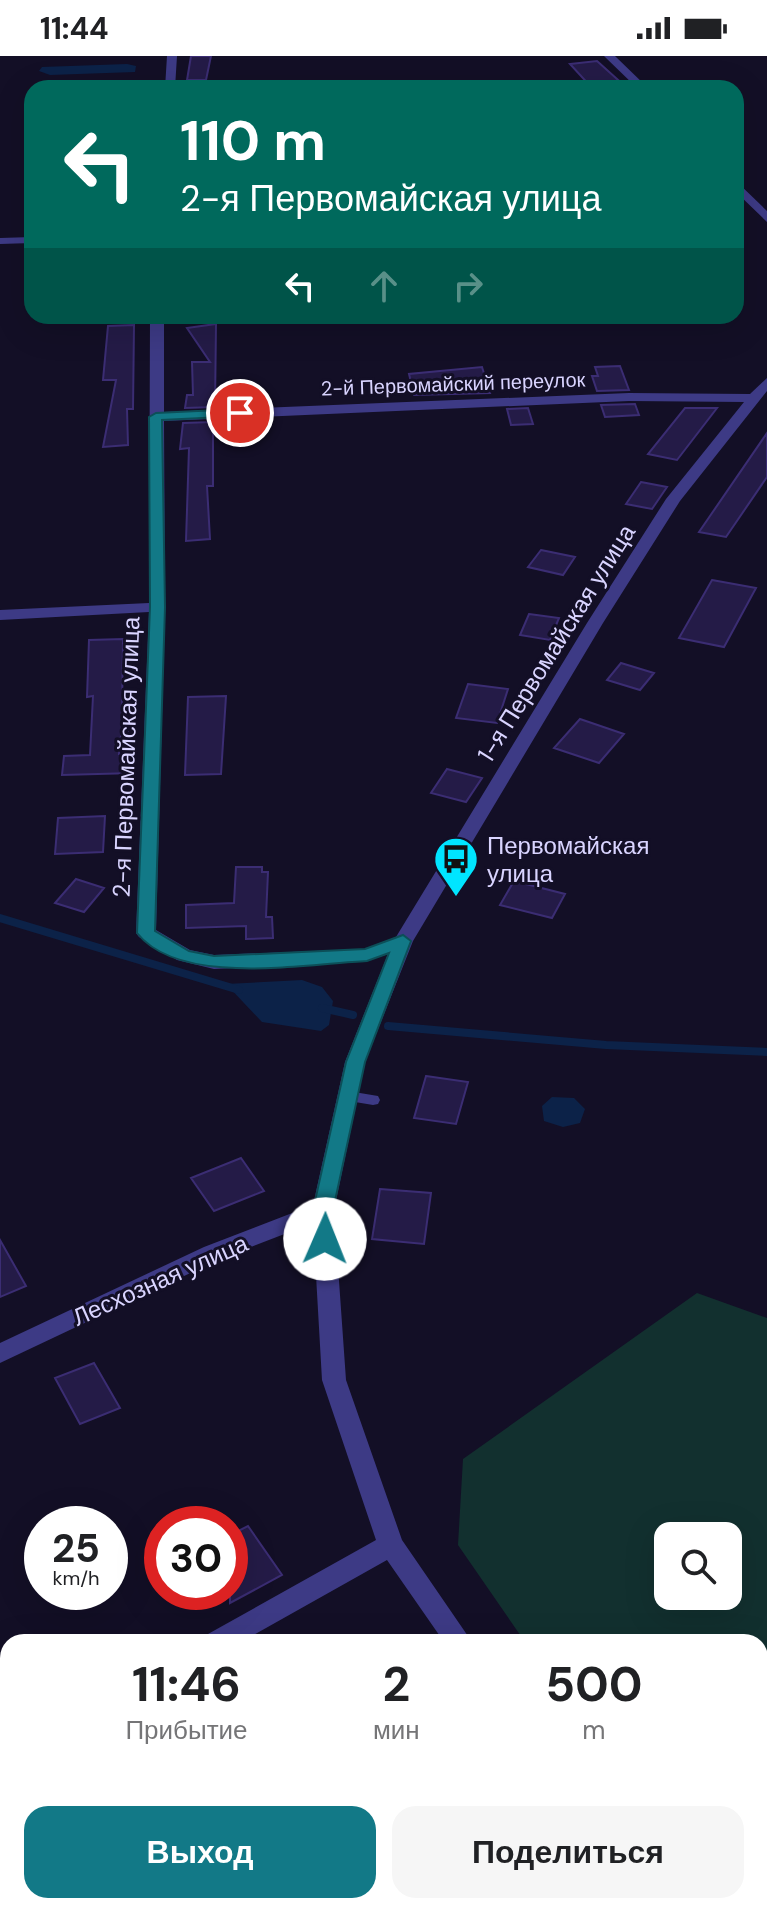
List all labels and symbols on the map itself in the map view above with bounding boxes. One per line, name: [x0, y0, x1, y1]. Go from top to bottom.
street label: 2-й Первомайский переулок: [320, 366, 586, 402]
pin: [206, 379, 274, 447]
street label: 1-я Первомайская улица: [470, 518, 642, 768]
street label: 2-я Первомайская улица: [106, 615, 146, 898]
place label: Первомайская улица: [487, 830, 649, 889]
bus stop icon: Первомайская улица: [432, 835, 480, 898]
position arrow: [283, 1197, 367, 1281]
street label: Лесхозная улица: [67, 1227, 253, 1333]
speed limit sign: 30: [144, 1506, 248, 1610]

